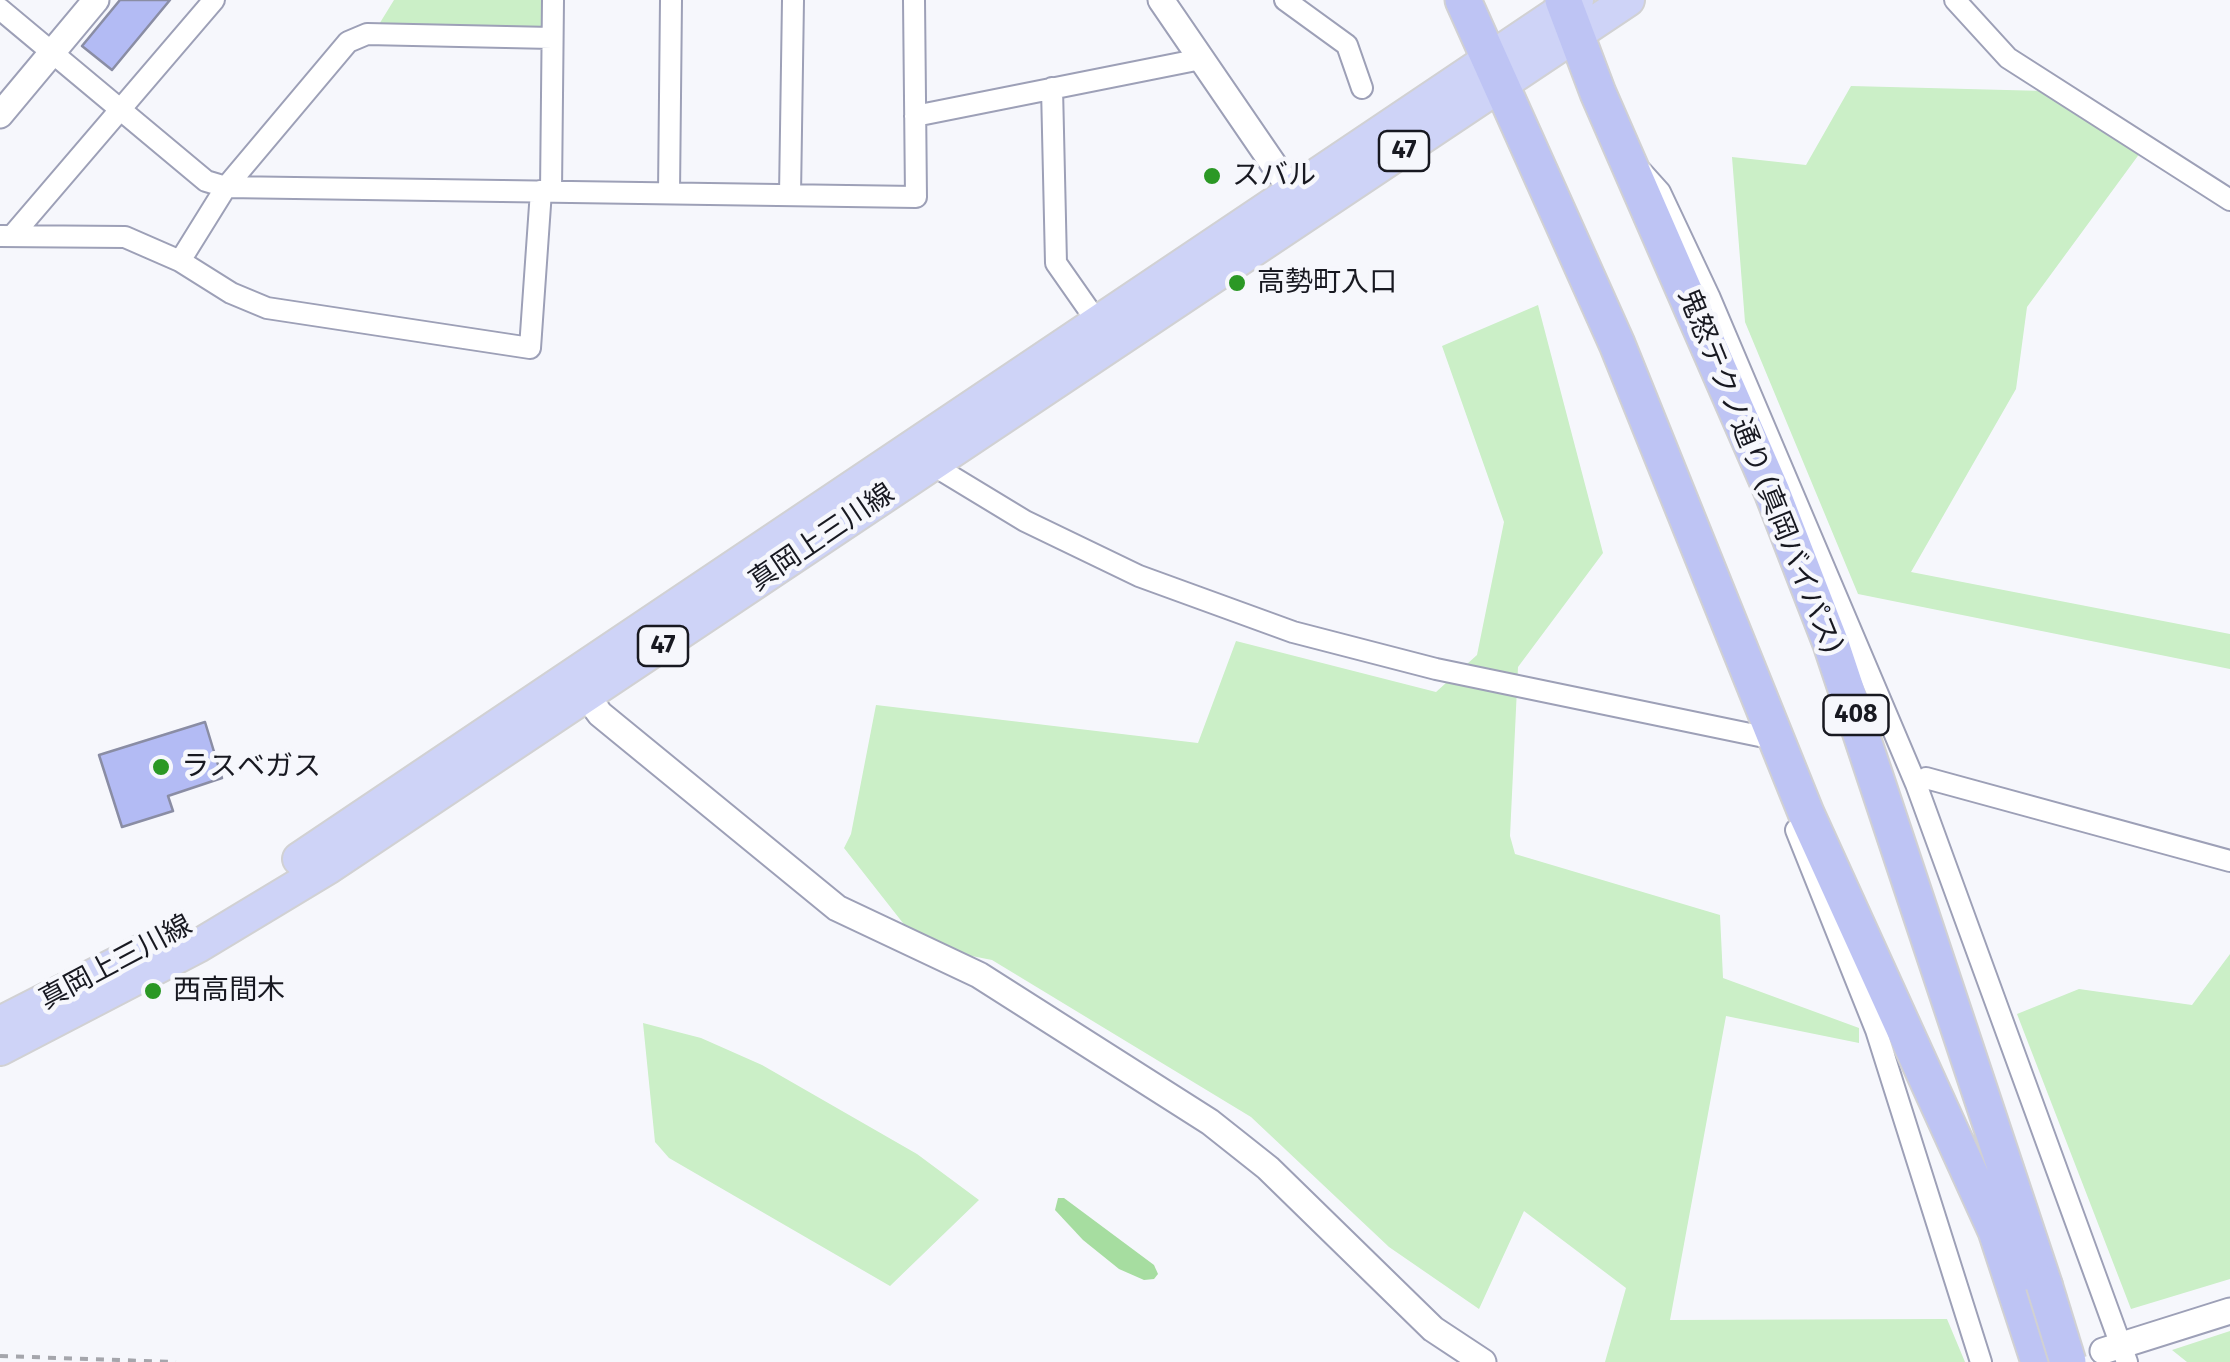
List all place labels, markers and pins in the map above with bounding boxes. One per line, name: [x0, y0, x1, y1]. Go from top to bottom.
place label: スバル: [1232, 159, 1316, 193]
marker: スバル: [1201, 165, 1223, 187]
place label: 高勢町入口: [1257, 266, 1397, 300]
marker: 高勢町入口: [1226, 272, 1248, 294]
place label: ラスベガス: [181, 750, 321, 784]
marker: ラスベガス: [150, 756, 172, 778]
place label: 西高間木: [173, 974, 285, 1008]
marker: 西高間木: [142, 980, 164, 1002]

